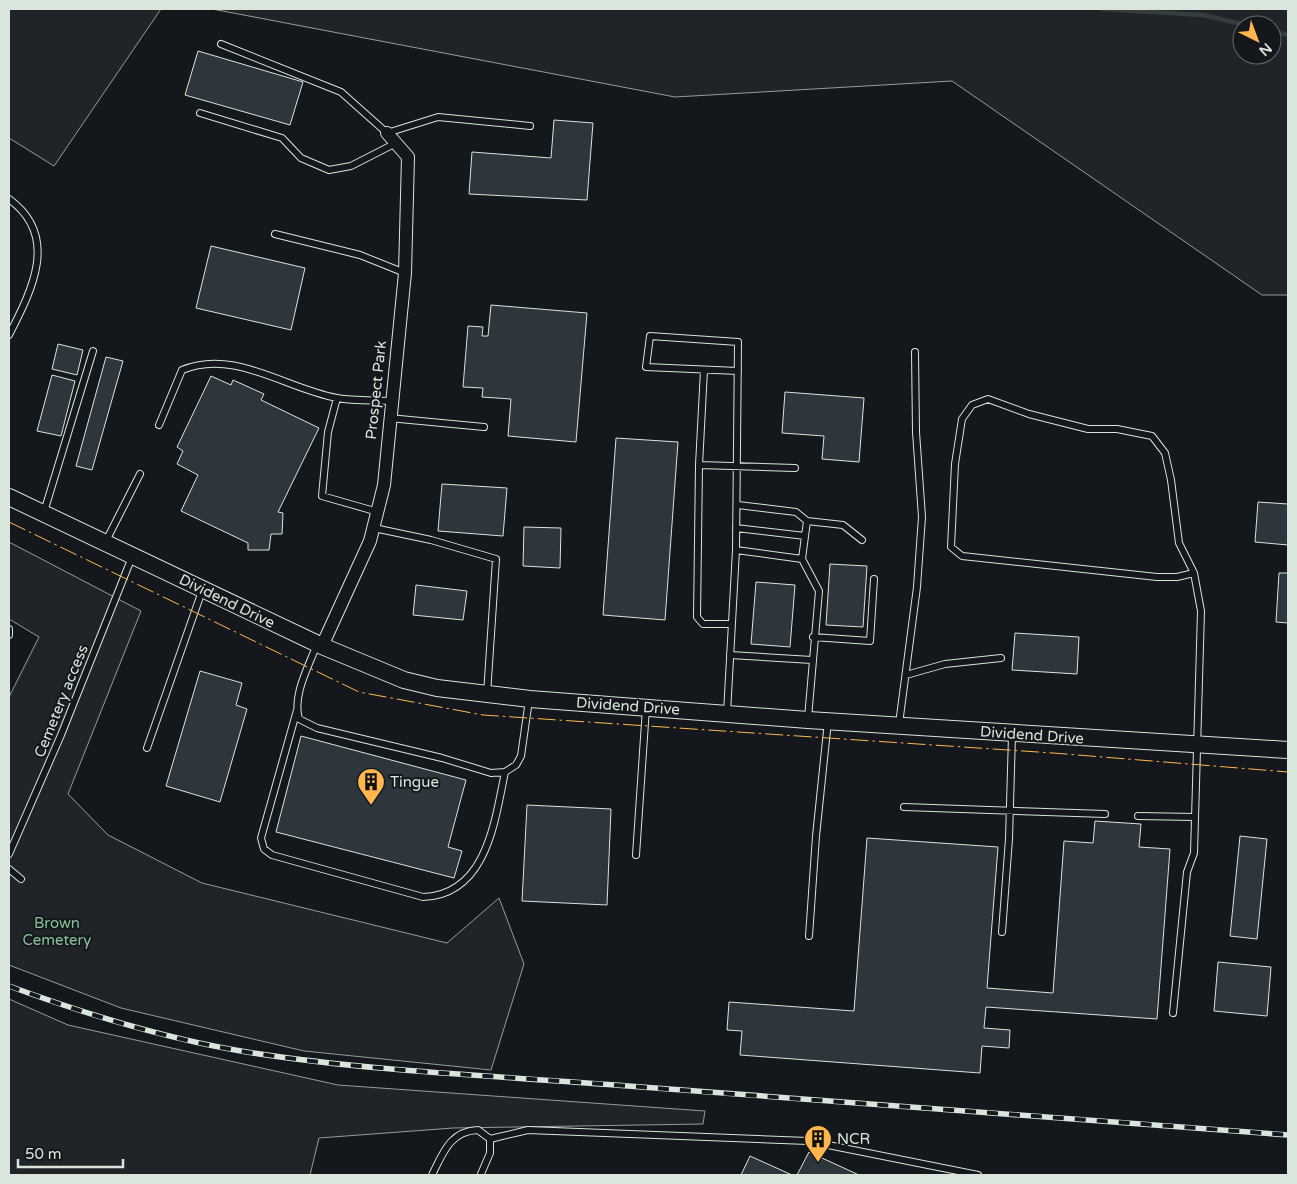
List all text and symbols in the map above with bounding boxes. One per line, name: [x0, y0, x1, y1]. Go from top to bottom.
north arrow: [1232, 15, 1282, 65]
text: N: [1255, 39, 1275, 59]
street label: Prospect Park: [362, 340, 390, 440]
street label: Dividend Drive: [176, 570, 278, 632]
street label: Cemetery access: [30, 642, 92, 760]
street label: Dividend Drive: [576, 693, 680, 719]
street label: Dividend Drive: [980, 722, 1084, 748]
building icon: Tingue: [356, 767, 386, 806]
place label: Tingue: [390, 773, 439, 791]
park label: Brown Cemetery: [23, 914, 91, 949]
building icon: NCR: [803, 1124, 833, 1163]
place label: NCR: [837, 1130, 870, 1148]
scale bar: [18, 1136, 122, 1168]
text: 50 m: [25, 1145, 62, 1163]

